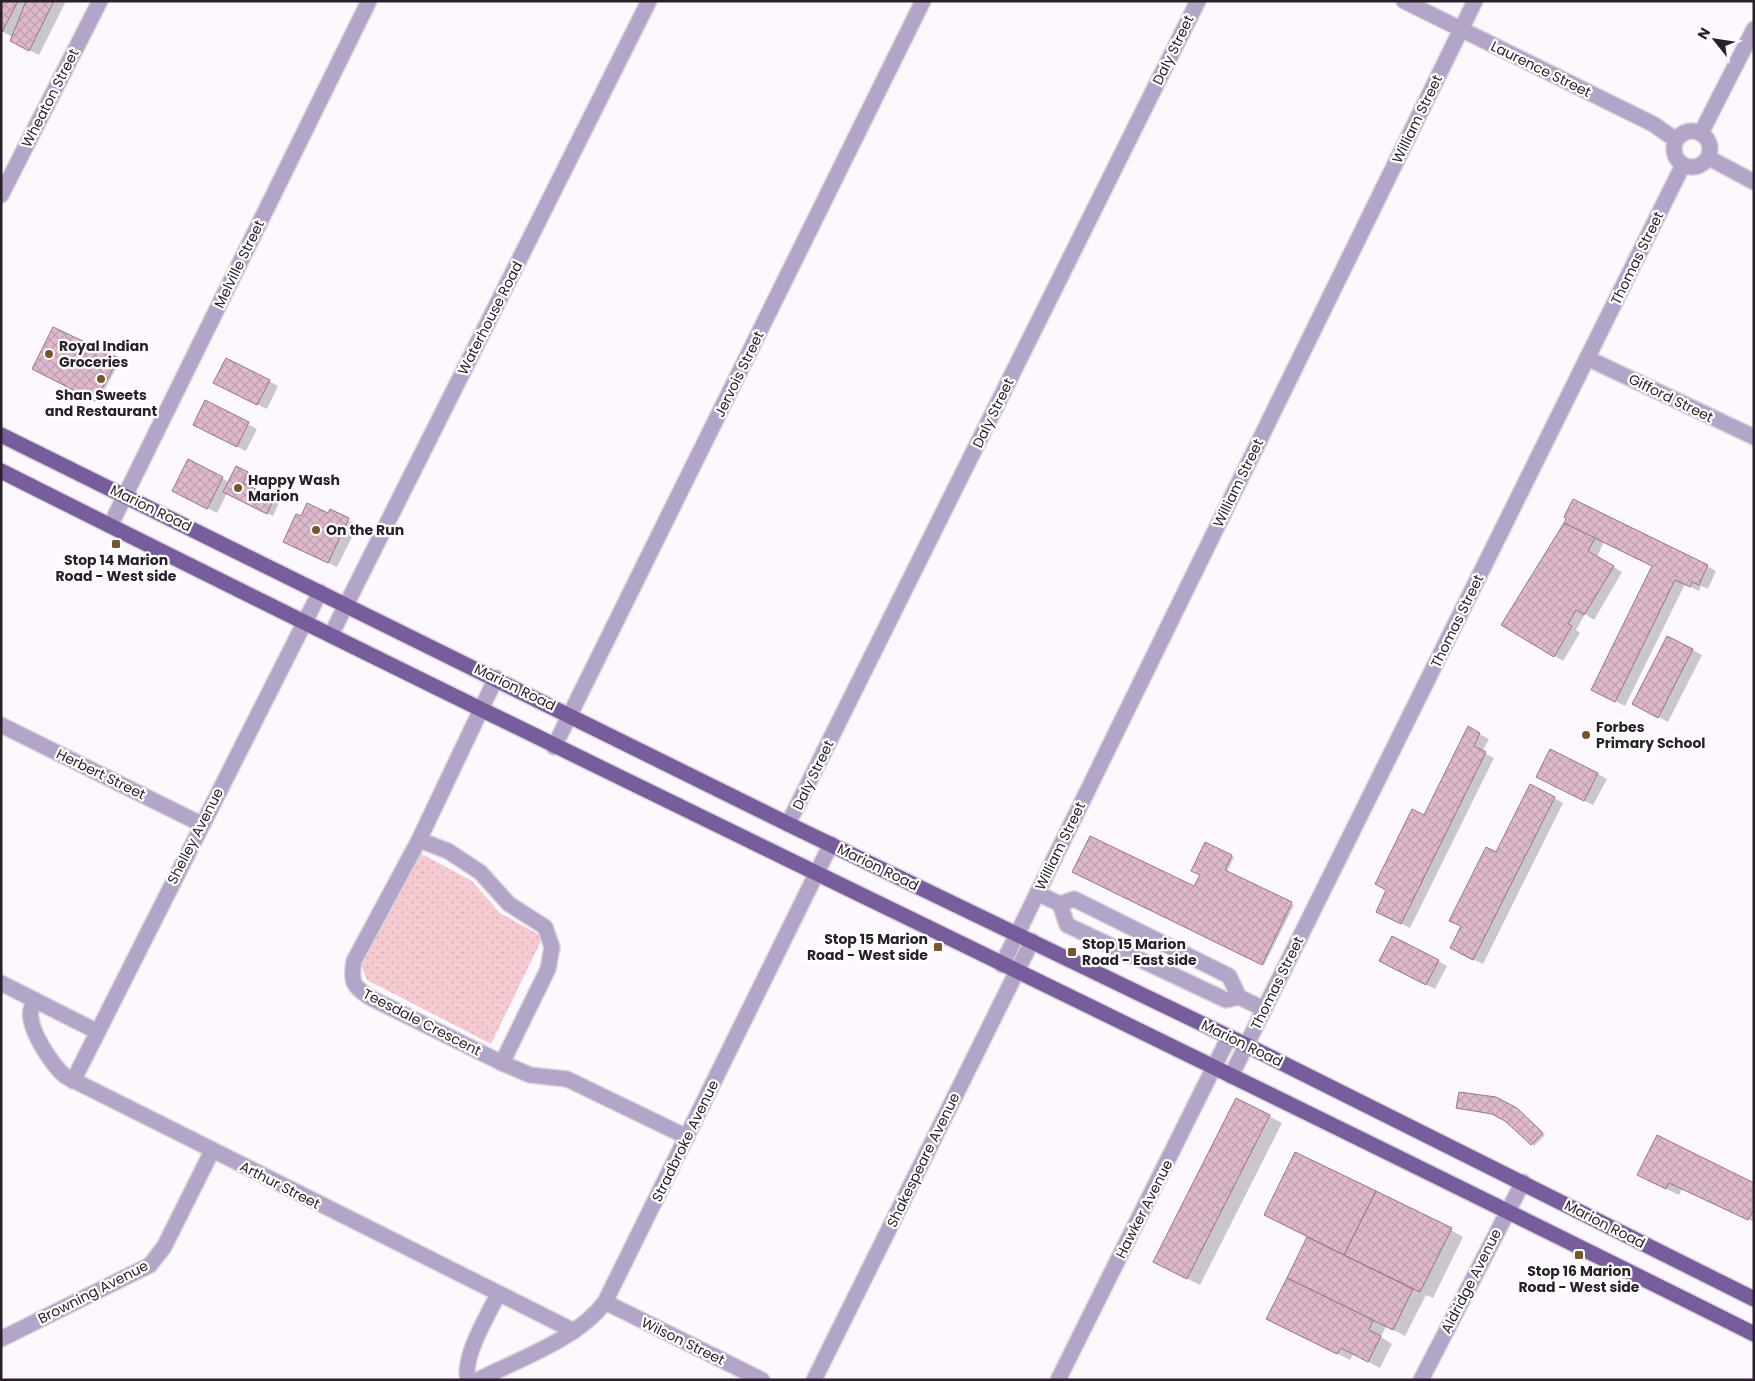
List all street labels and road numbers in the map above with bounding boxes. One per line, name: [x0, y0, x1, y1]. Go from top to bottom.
street label: Daly Street: [1147, 12, 1199, 88]
street label: Laurence Street: [1488, 36, 1594, 102]
street label: Wheaton Street: [16, 45, 84, 151]
street label: William Street: [1387, 71, 1447, 167]
street label: Thomas Street: [1606, 208, 1668, 308]
street label: Melville Street: [209, 217, 269, 311]
street label: Waterhouse Road: [453, 258, 527, 378]
street label: Jervois Street: [709, 328, 769, 420]
street label: Gifford Street: [1625, 369, 1717, 427]
street label: Daly Street: [967, 375, 1019, 451]
street label: William Street: [1208, 435, 1268, 531]
street label: Marion Road: [107, 480, 195, 536]
street label: Thomas Street: [1426, 571, 1488, 671]
street label: Marion Road: [471, 659, 559, 715]
street label: Daly Street: [787, 737, 839, 813]
street label: Herbert Street: [53, 744, 149, 804]
street label: Shelley Avenue: [162, 784, 228, 888]
street label: William Street: [1030, 798, 1090, 894]
street label: Marion Road: [834, 839, 922, 895]
street label: Thomas Street: [1246, 933, 1308, 1033]
street label: Teesdale Crescent: [359, 984, 485, 1060]
street label: Marion Road: [1198, 1015, 1286, 1071]
street label: Stradbroke Avenue: [647, 1076, 723, 1205]
street label: Shakespeare Avenue: [882, 1089, 964, 1231]
street label: Arthur Street: [236, 1156, 324, 1214]
street label: Hawker Avenue: [1111, 1156, 1178, 1262]
street label: Marion Road: [1561, 1195, 1649, 1253]
street label: Aldridge Avenue: [1436, 1225, 1506, 1337]
street label: Browning Avenue: [34, 1255, 152, 1328]
street label: Wilson Street: [638, 1312, 728, 1370]

